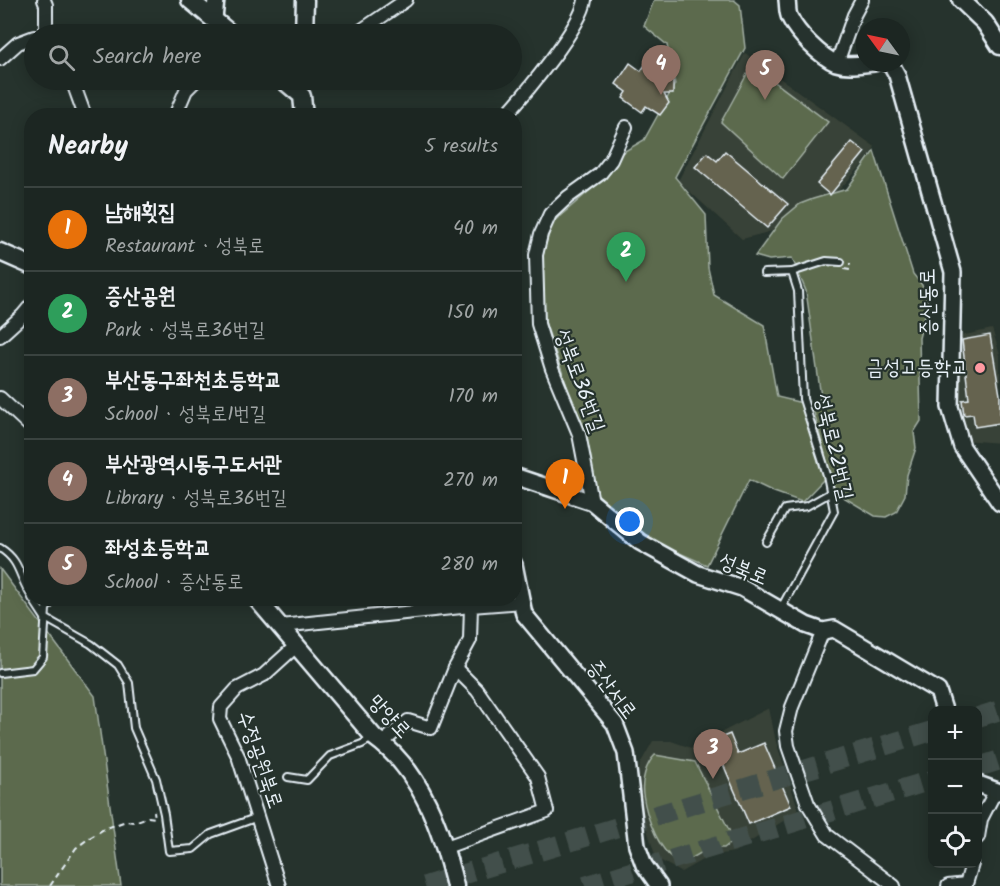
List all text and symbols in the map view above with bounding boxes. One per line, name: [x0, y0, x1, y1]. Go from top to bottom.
north arrow: [856, 18, 910, 72]
search box: [24, 24, 522, 90]
text: Search here: [93, 40, 201, 75]
icon: search: [45, 41, 78, 74]
pin: 4: [642, 46, 680, 95]
pin: 5: [746, 51, 784, 100]
text: Nearby: [48, 126, 128, 168]
text: 5 results: [424, 131, 498, 163]
text: 남해횟집: [105, 196, 176, 231]
text: 1: [64, 213, 71, 245]
text: 40 m: [453, 213, 498, 245]
text: Restaurant · 성북로: [105, 231, 264, 263]
pin: 2: [606, 232, 646, 282]
street label: 증산동로: [912, 268, 946, 336]
text: 증산공원: [105, 280, 176, 315]
text: 2: [62, 297, 73, 329]
text: 150 m: [447, 297, 498, 329]
text: Park · 성북로36번길: [105, 315, 265, 347]
street label: 성북로36번길: [545, 325, 613, 438]
place label: 금성고등학교: [867, 352, 968, 385]
marker: 금성고등학교: [973, 361, 987, 375]
text: 부산동구좌천초등학교: [105, 364, 282, 399]
text: 3: [62, 381, 73, 413]
text: 170 m: [449, 381, 498, 413]
street label: 성북로22번길: [805, 390, 861, 504]
text: School · 성북로1번길: [105, 399, 266, 431]
text: 부산광역시동구도서관: [105, 448, 282, 483]
pin: 1: [546, 460, 584, 509]
text: 4: [62, 465, 73, 497]
text: 270 m: [443, 465, 498, 497]
text: Library · 성북로36번길: [105, 483, 287, 515]
your location: [615, 507, 644, 536]
text: 좌성초등학교: [105, 532, 211, 567]
street label: 성북로: [713, 545, 773, 595]
text: 5: [62, 549, 73, 581]
text: 280 m: [440, 549, 498, 581]
text: School · 증산동로: [105, 567, 243, 599]
street label: 증산서로: [577, 653, 645, 727]
street label: 망양로: [360, 687, 418, 747]
map controls: [928, 706, 982, 868]
button: +: [928, 706, 982, 760]
street label: 수정공원북로: [227, 707, 291, 813]
pin: 3: [694, 730, 732, 779]
button: −: [928, 760, 982, 814]
button: locate: [928, 814, 982, 868]

